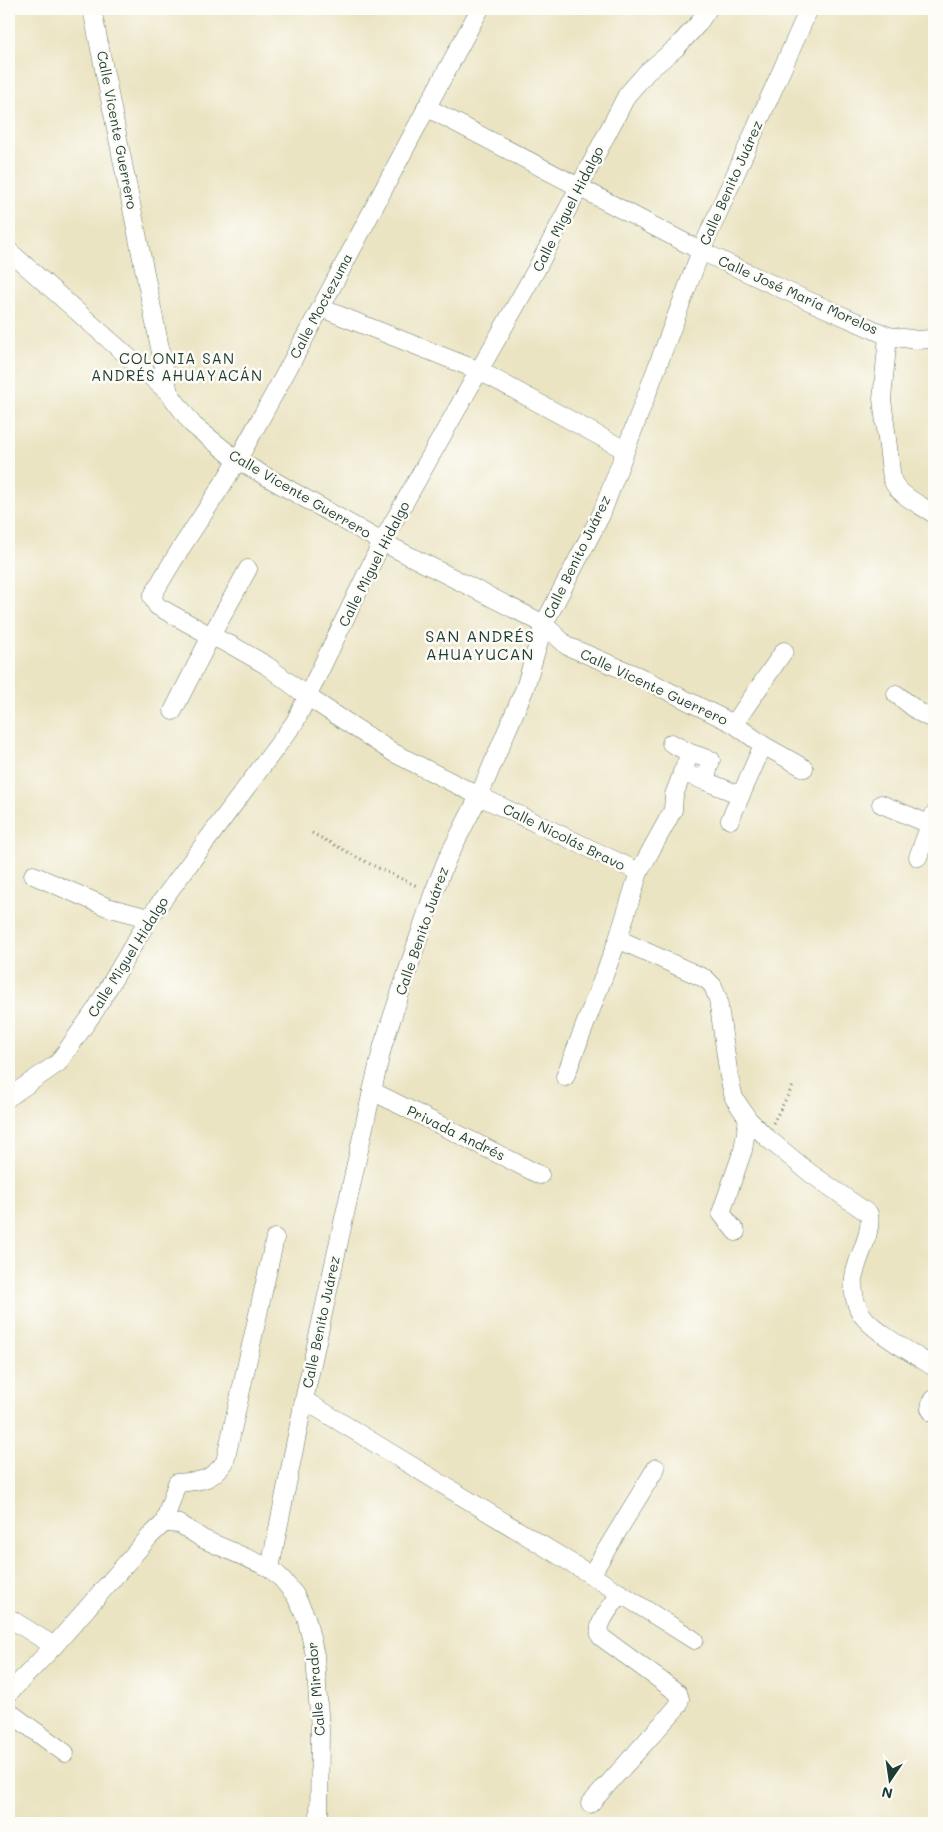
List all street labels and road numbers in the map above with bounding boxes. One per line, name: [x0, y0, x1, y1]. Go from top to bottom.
street label: Calle Vicente Guerrero: [93, 49, 142, 211]
street label: Calle Benito Juárez: [694, 117, 767, 248]
street label: Calle Miguel Hidalgo: [528, 143, 607, 275]
street label: Calle Moctezuma: [285, 250, 356, 362]
street label: Calle José María Morelos: [715, 251, 881, 338]
street label: Calle Vicente Guerrero: [226, 445, 375, 542]
street label: Calle Benito Juárez: [538, 492, 615, 622]
street label: Calle Miguel Hidalgo: [334, 498, 413, 630]
street label: Calle Vicente Guerrero: [577, 644, 731, 729]
street label: Calle Nicolás Bravo: [500, 799, 628, 874]
street label: Calle Benito Juárez: [391, 864, 453, 998]
street label: Calle Miguel Hidalgo: [83, 893, 172, 1021]
street label: Privada Andrés: [404, 1101, 509, 1165]
street label: Calle Benito Juárez: [297, 1254, 344, 1390]
street label: Calle Mirador: [302, 1641, 329, 1737]

